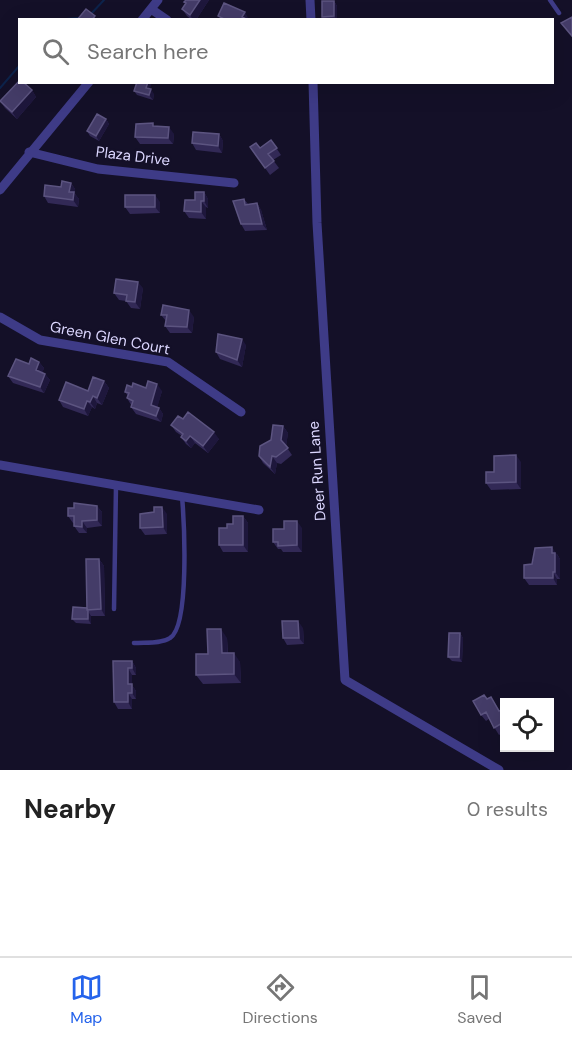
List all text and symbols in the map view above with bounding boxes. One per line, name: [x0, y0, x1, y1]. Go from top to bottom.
search box: [18, 18, 554, 84]
icon: search: [39, 35, 72, 68]
text: Search here: [87, 37, 208, 66]
street label: Plaza Drive: [95, 142, 171, 170]
street label: Green Glen Court: [48, 317, 172, 359]
street label: Deer Run Lane: [304, 420, 330, 522]
map controls: [500, 698, 554, 752]
button: locate: [500, 698, 554, 752]
text: Nearby: [24, 792, 116, 826]
text: 0 results: [467, 796, 548, 822]
tab: Map: [70, 971, 103, 1028]
tab: Directions: [242, 971, 318, 1028]
tab: Saved: [457, 971, 502, 1028]

